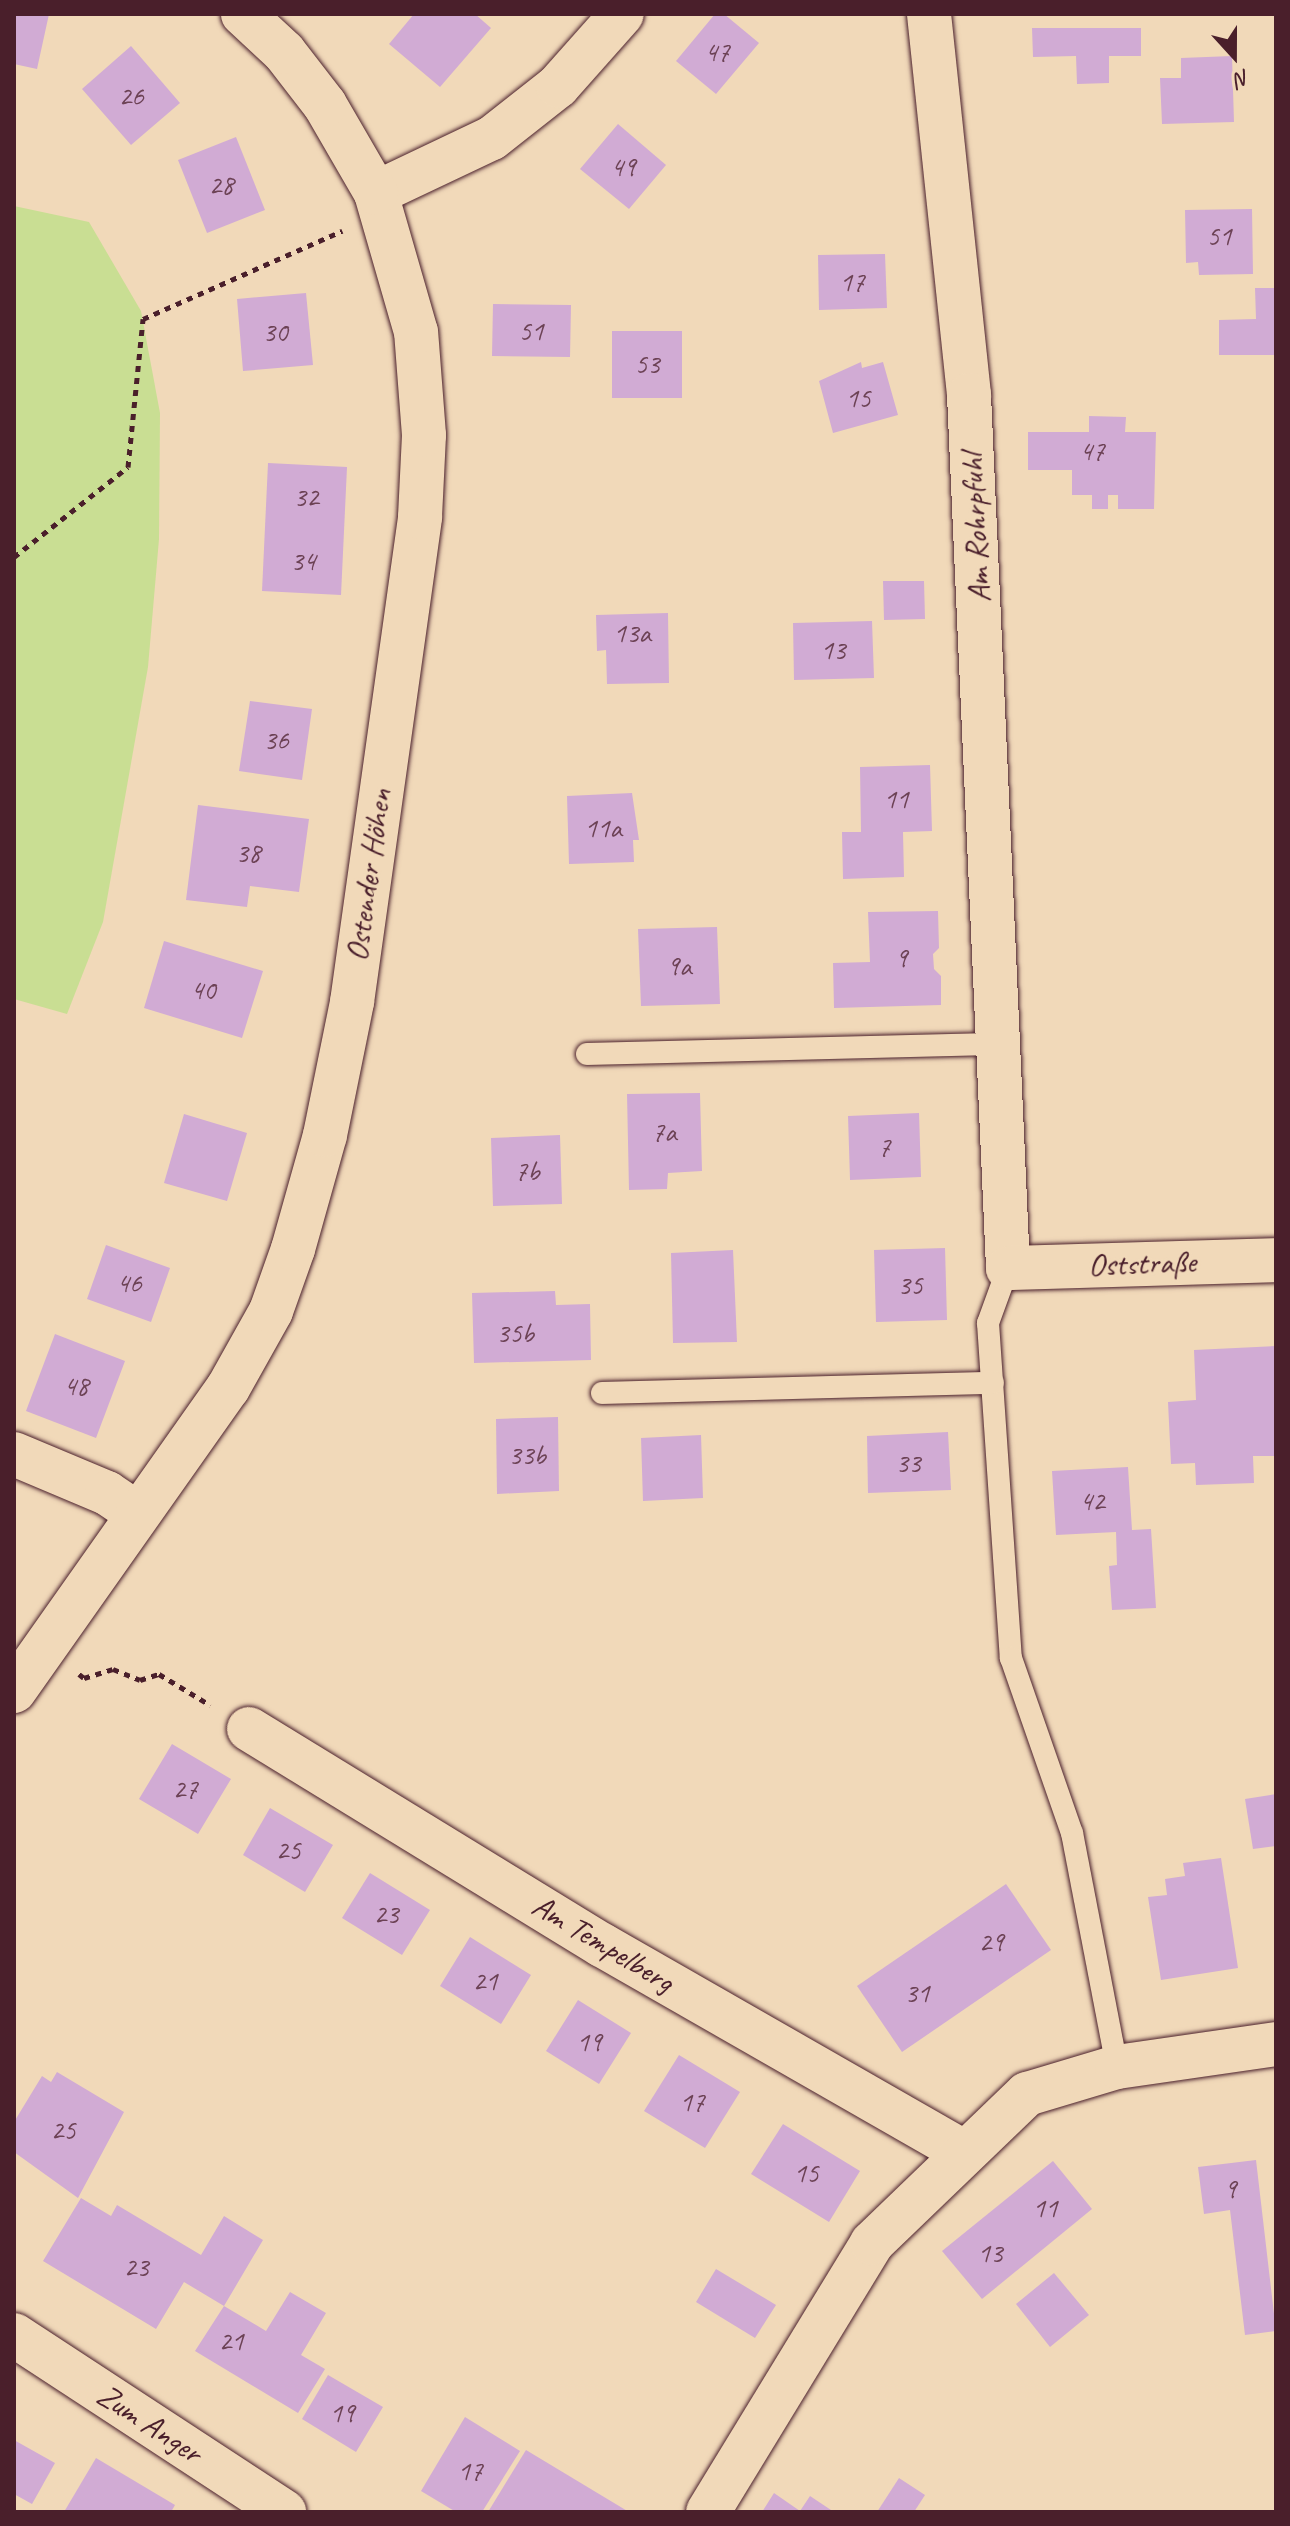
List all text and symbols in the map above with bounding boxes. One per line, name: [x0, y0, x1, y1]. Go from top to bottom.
north arrow: [1194, 16, 1274, 96]
house number: 47: [704, 35, 730, 69]
text: N: [1231, 63, 1254, 94]
house number: 26: [118, 79, 144, 113]
house number: 49: [610, 150, 636, 184]
house number: 28: [208, 168, 234, 202]
house number: 51: [1206, 219, 1232, 253]
house number: 17: [839, 265, 865, 299]
house number: 51: [518, 314, 544, 348]
house number: 30: [262, 315, 288, 349]
house number: 53: [634, 347, 660, 381]
house number: 15: [845, 381, 871, 415]
house number: 47: [1079, 434, 1105, 468]
street label: Am Rohrpfuhl: [953, 452, 999, 604]
house number: 32: [293, 480, 319, 514]
house number: 34: [290, 544, 316, 578]
house number: 13a: [613, 616, 651, 650]
house number: 13: [820, 633, 846, 667]
house number: 36: [263, 723, 289, 757]
house number: 11: [883, 782, 909, 816]
street label: Ostender Höhen: [338, 786, 400, 964]
house number: 11a: [584, 811, 622, 845]
house number: 38: [235, 836, 261, 870]
house number: 9: [895, 941, 907, 975]
house number: 9a: [667, 949, 691, 983]
house number: 40: [190, 973, 216, 1007]
house number: 7a: [652, 1115, 676, 1149]
house number: 7: [878, 1130, 890, 1164]
house number: 7b: [515, 1154, 539, 1188]
street label: Oststraße: [1087, 1243, 1197, 1285]
house number: 46: [116, 1266, 142, 1300]
house number: 35: [897, 1268, 923, 1302]
house number: 35b: [496, 1316, 534, 1350]
house number: 48: [63, 1369, 89, 1403]
house number: 33b: [508, 1438, 546, 1472]
house number: 33: [895, 1446, 921, 1480]
house number: 42: [1079, 1484, 1105, 1518]
house number: 27: [172, 1772, 198, 1806]
house number: 25: [275, 1833, 301, 1867]
street label: Am Tempelberg: [526, 1887, 680, 2001]
house number: 23: [373, 1897, 399, 1931]
house number: 29: [978, 1925, 1004, 1959]
house number: 21: [472, 1964, 498, 1998]
house number: 31: [904, 1976, 930, 2010]
house number: 19: [576, 2025, 602, 2059]
house number: 17: [679, 2085, 705, 2119]
house number: 25: [50, 2113, 76, 2147]
house number: 15: [793, 2156, 819, 2190]
house number: 9: [1224, 2172, 1236, 2206]
house number: 11: [1032, 2191, 1058, 2225]
house number: 13: [977, 2236, 1003, 2270]
house number: 23: [123, 2250, 149, 2284]
house number: 21: [218, 2324, 244, 2358]
street label: Zum Anger: [90, 2376, 208, 2472]
house number: 19: [329, 2396, 355, 2430]
house number: 17: [457, 2454, 483, 2488]

